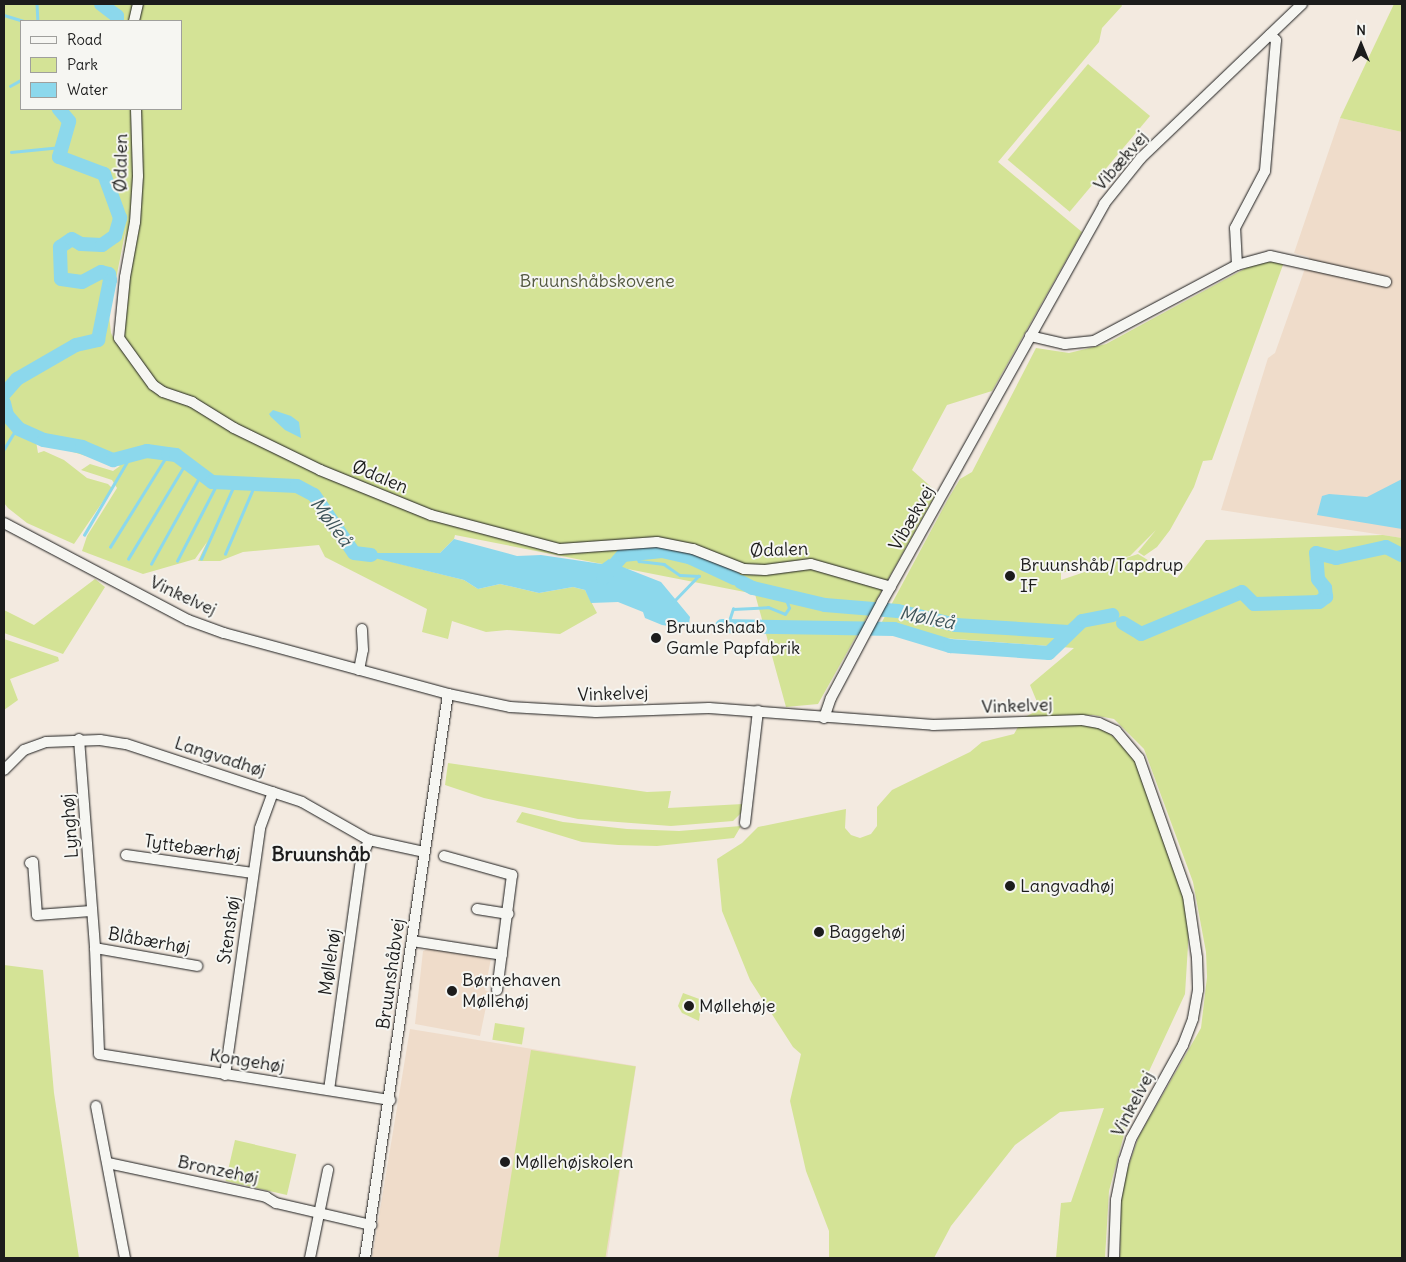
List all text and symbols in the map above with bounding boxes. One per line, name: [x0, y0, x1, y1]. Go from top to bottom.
legend: [20, 20, 182, 110]
north arrow: [1336, 20, 1386, 70]
text: N: [1356, 21, 1366, 39]
text: Road: [67, 30, 102, 49]
text: Park: [67, 55, 98, 74]
text: Water: [67, 80, 108, 99]
street label: Vibækvej: [1089, 127, 1153, 195]
street label: Ødalen: [110, 134, 132, 192]
park label: Bruunshåbskovene: [519, 270, 675, 292]
street label: Ødalen: [349, 456, 411, 498]
street label: Vibækvej: [885, 481, 939, 555]
water label: Mølleå: [305, 493, 357, 551]
street label: Ødalen: [749, 538, 809, 562]
place label: Bruunshåb/Tapdrup IF: [1020, 555, 1183, 598]
marker: Bruunshåb/Tapdrup IF: [1004, 570, 1016, 582]
street label: Vinkelvej: [146, 571, 220, 621]
water label: Mølleå: [898, 602, 956, 634]
place label: Bruunshaab Gamle Papfabrik: [666, 617, 800, 660]
marker: Bruunshaab Gamle Papfabrik: [650, 632, 662, 644]
street label: Vinkelvej: [577, 682, 649, 706]
street label: Vinkelvej: [981, 694, 1053, 718]
street label: Langvadhøj: [172, 732, 268, 782]
street label: Lynghøj: [57, 793, 83, 859]
street label: Tyttebærhøj: [143, 831, 241, 865]
district label: Bruunshåb: [271, 841, 371, 865]
place label: Langvadhøj: [1020, 875, 1114, 897]
marker: Langvadhøj: [1004, 880, 1016, 892]
street label: Stenshøj: [214, 895, 244, 965]
street label: Bruunshåbvej: [373, 917, 409, 1031]
place label: Baggehøj: [829, 921, 905, 943]
street label: Blåbærhøj: [106, 923, 192, 959]
marker: Baggehøj: [813, 926, 825, 938]
street label: Møllehøj: [315, 927, 345, 997]
place label: Børnehaven Møllehøj: [462, 970, 561, 1012]
marker: Børnehaven Møllehøj: [446, 985, 458, 997]
place label: Møllehøje: [699, 995, 776, 1017]
marker: Møllehøje: [683, 1000, 695, 1012]
street label: Kongehøj: [208, 1044, 286, 1078]
street label: Vinkelvej: [1107, 1068, 1159, 1140]
street label: Bronzehøj: [176, 1151, 260, 1189]
place label: Møllehøjskolen: [515, 1151, 633, 1173]
marker: Møllehøjskolen: [499, 1156, 511, 1168]

